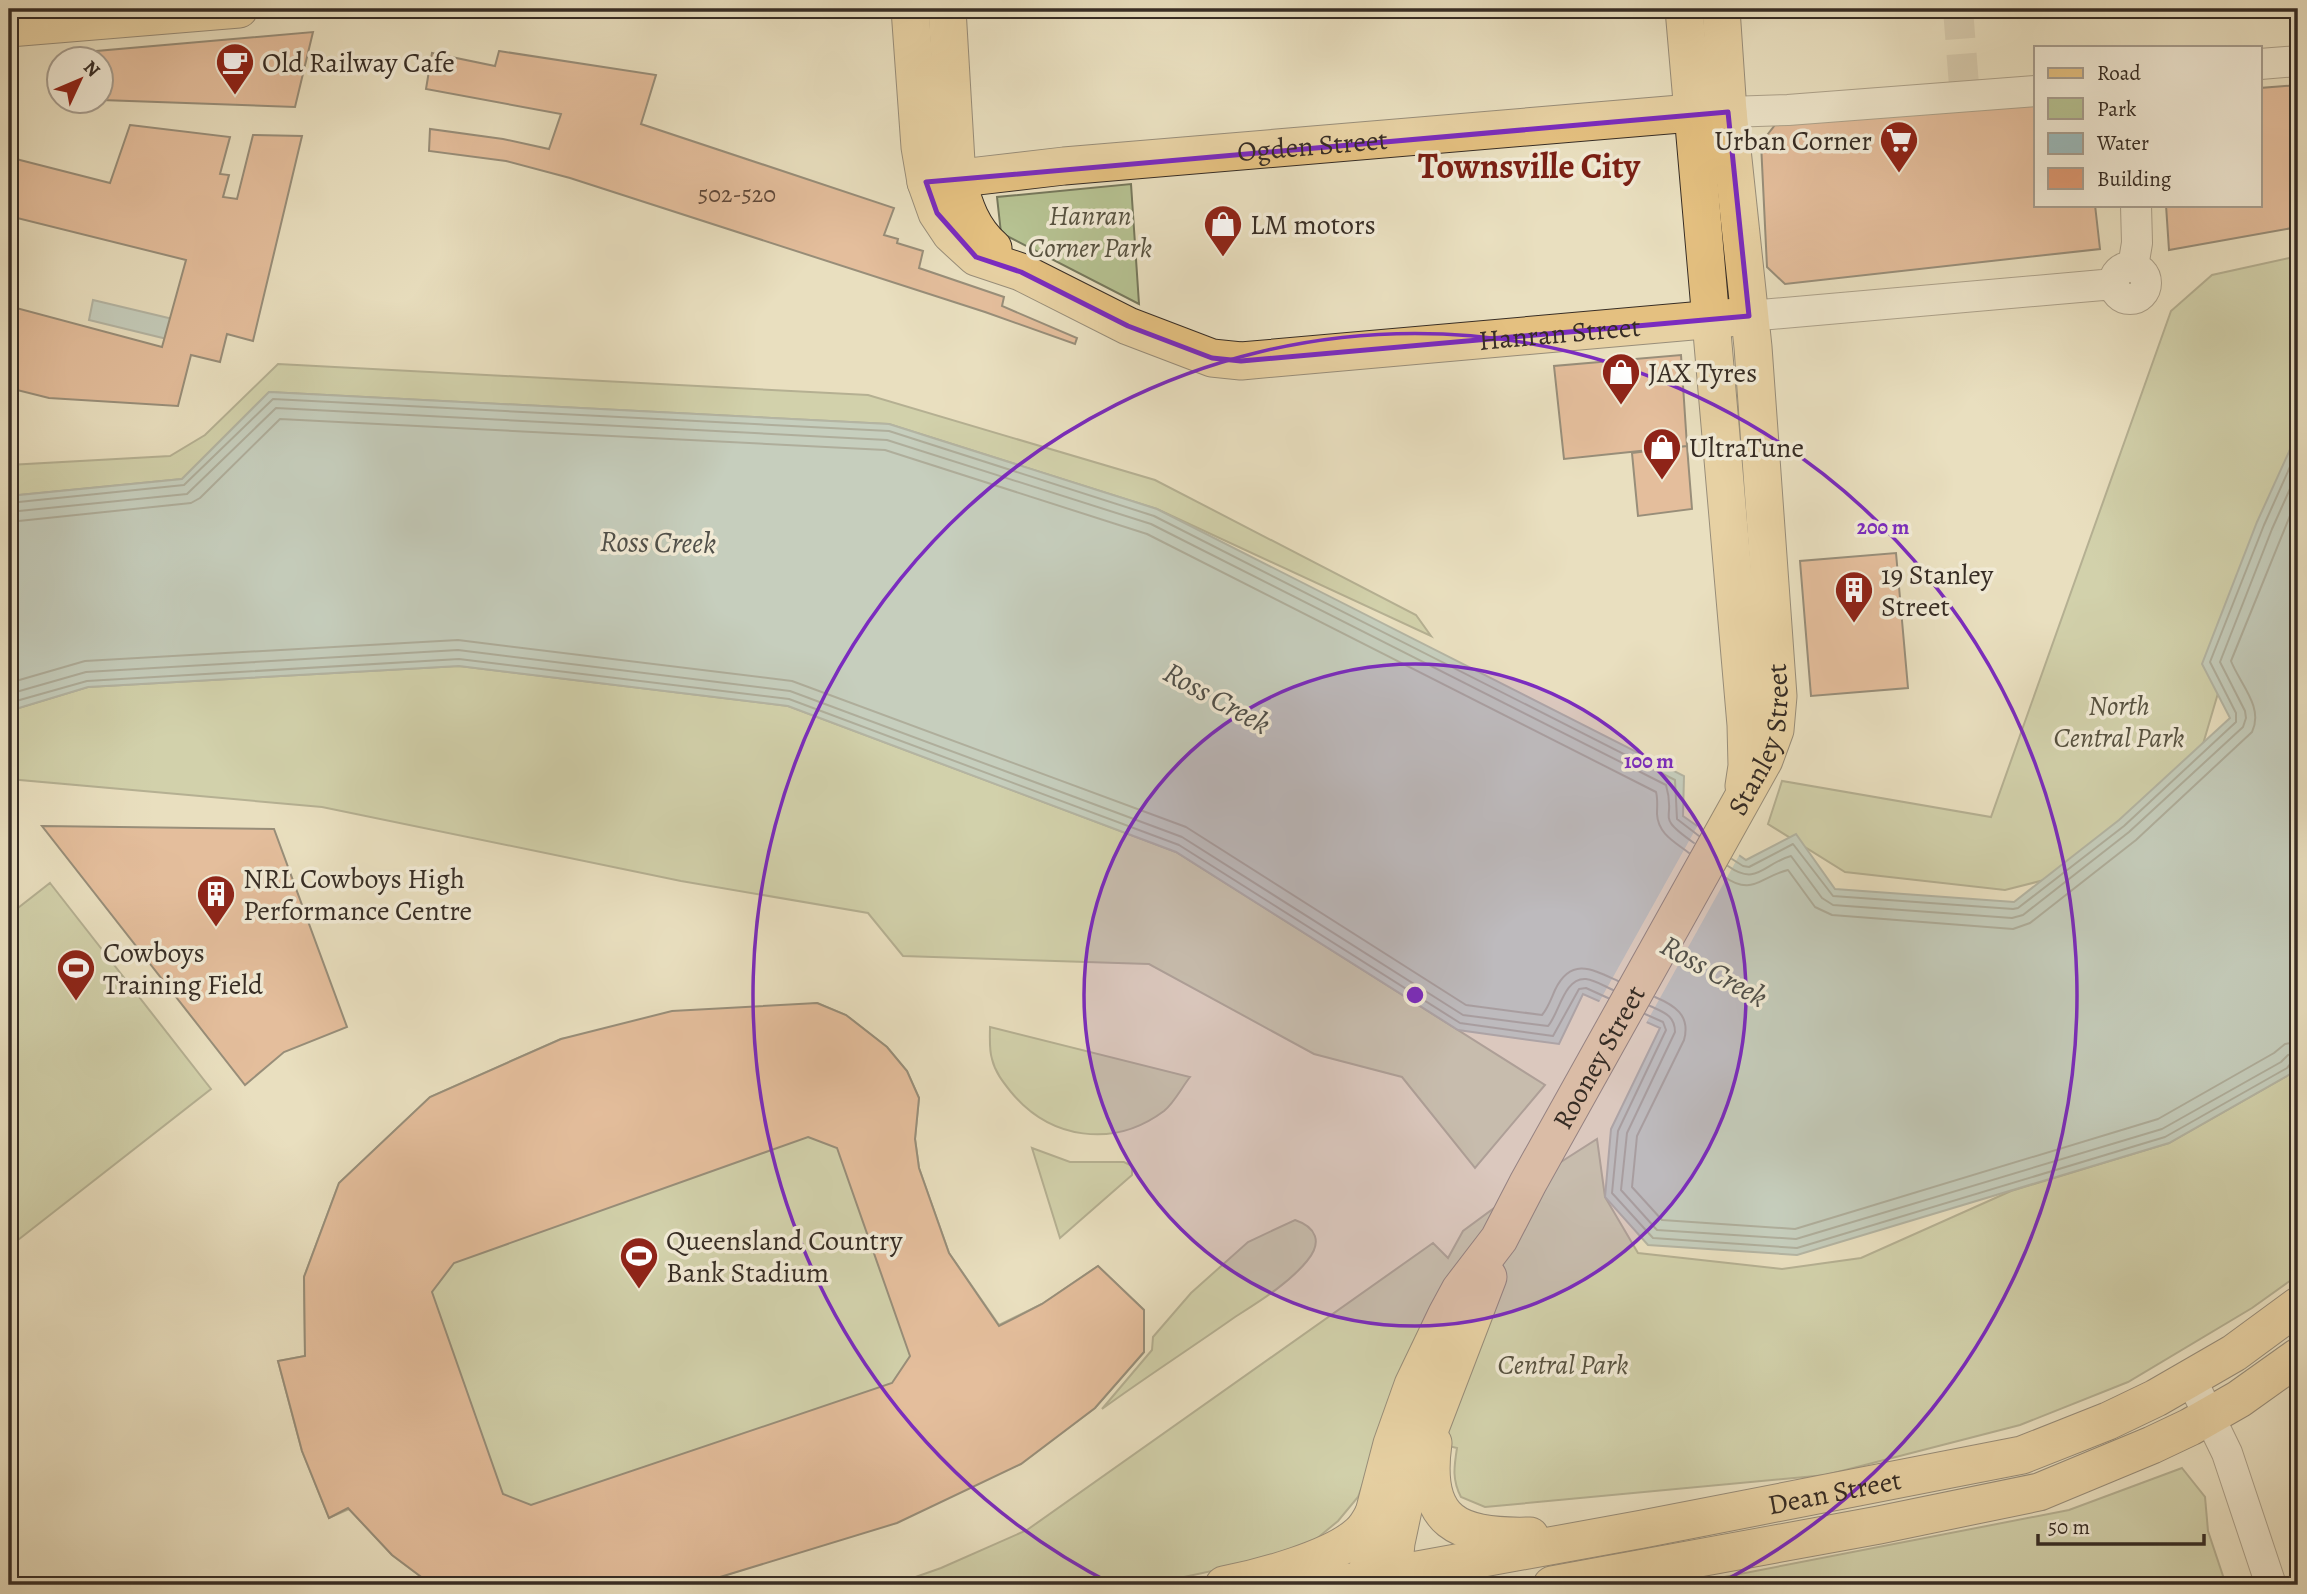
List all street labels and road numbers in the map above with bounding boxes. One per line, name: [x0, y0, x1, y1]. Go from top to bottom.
street label: Ogden Street: [1236, 121, 1389, 171]
street label: Hanran Street: [1477, 308, 1642, 360]
street label: Stanley Street: [1719, 662, 1798, 822]
street label: Rooney Street: [1544, 979, 1655, 1136]
street label: Dean Street: [1765, 1461, 1904, 1524]

